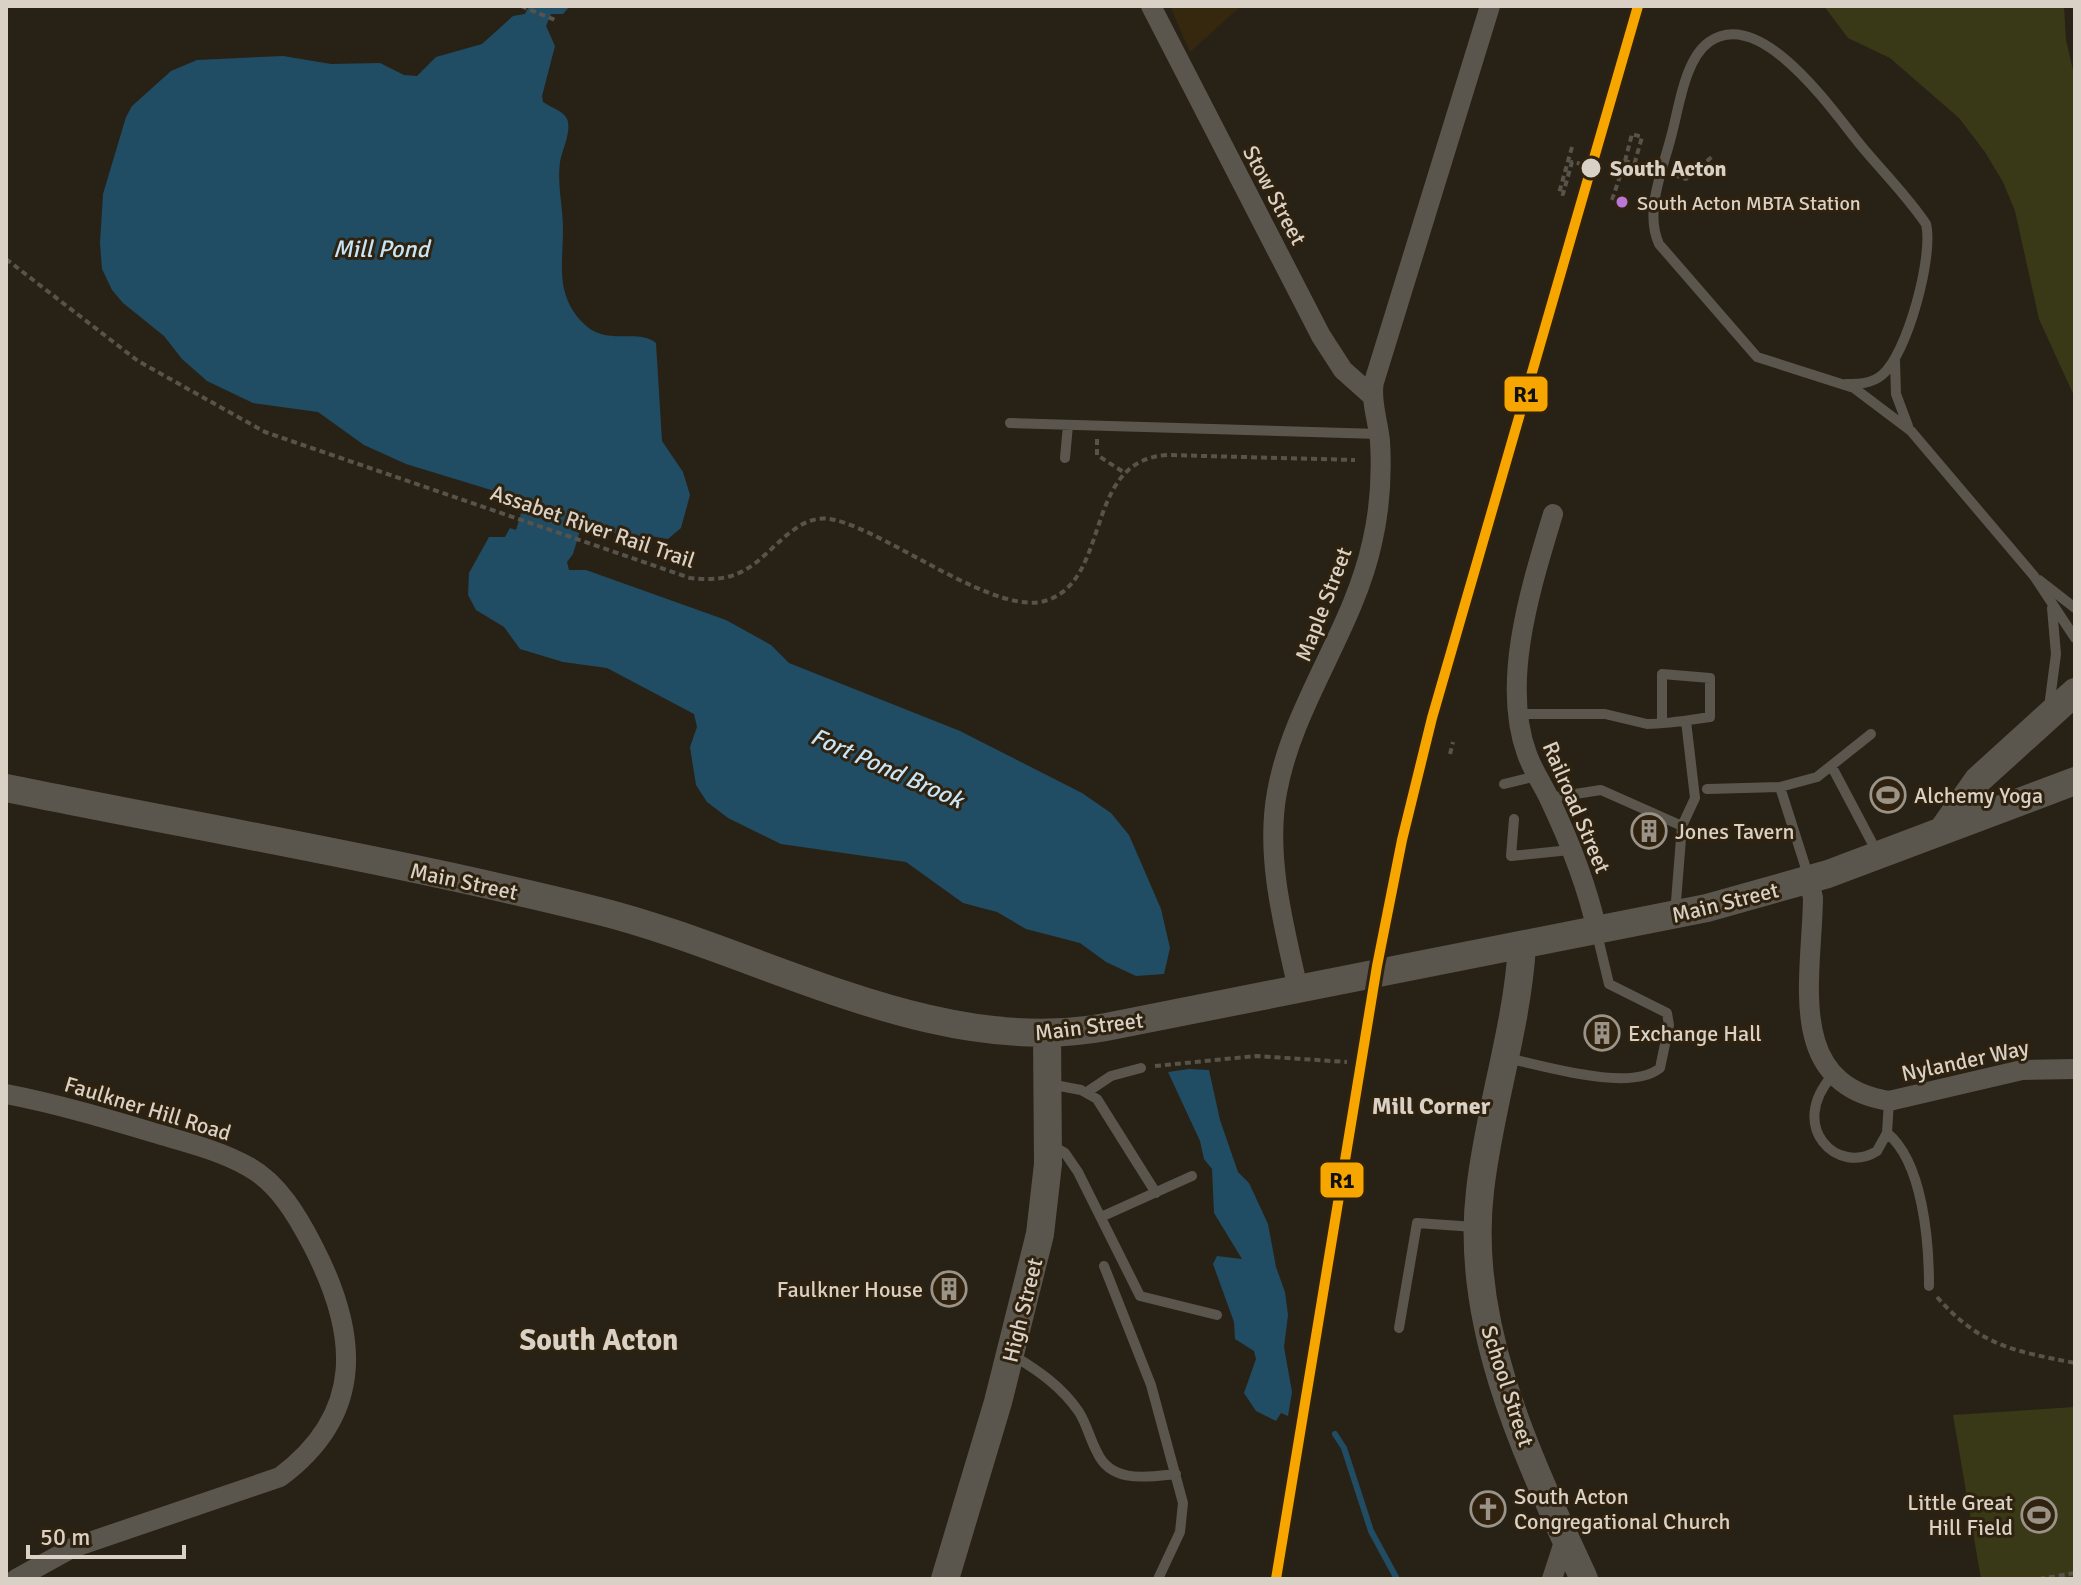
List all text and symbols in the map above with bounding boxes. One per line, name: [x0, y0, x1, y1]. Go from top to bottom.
street label: Stow Street: [1237, 141, 1312, 250]
place label: South Acton: [1610, 155, 1727, 182]
marker: South Acton: [1579, 156, 1603, 180]
place label: South Acton MBTA Station: [1637, 191, 1861, 216]
marker: South Acton MBTA Station: [1614, 194, 1630, 210]
water label: Mill Pond: [333, 234, 432, 264]
line badge: R1: [1503, 375, 1549, 413]
text: R1: [1513, 381, 1539, 408]
street label: Assabet River Rail Trail: [487, 479, 699, 574]
street label: Maple Street: [1289, 543, 1358, 665]
water label: Fort Pond Brook: [806, 721, 970, 816]
street label: Railroad Street: [1537, 737, 1617, 877]
sports icon: Alchemy Yoga: [1869, 776, 1907, 814]
place label: Alchemy Yoga: [1914, 782, 2043, 809]
building icon: Jones Tavern: [1630, 812, 1668, 850]
place label: Jones Tavern: [1675, 818, 1795, 845]
street label: Main Street: [408, 857, 520, 906]
street label: Main Street: [1669, 876, 1782, 929]
street label: Main Street: [1033, 1006, 1145, 1047]
building icon: Exchange Hall: [1583, 1014, 1621, 1052]
place label: Exchange Hall: [1628, 1020, 1762, 1047]
street label: Nylander Way: [1899, 1034, 2032, 1087]
street label: Faulkner Hill Road: [61, 1070, 234, 1147]
district label: Mill Corner: [1372, 1091, 1491, 1121]
line badge: R1: [1319, 1161, 1365, 1199]
text: R1: [1329, 1167, 1355, 1194]
street label: High Street: [996, 1255, 1049, 1365]
building icon: Faulkner House: [930, 1270, 968, 1308]
place label: Faulkner House: [777, 1276, 923, 1303]
district label: South Acton: [519, 1322, 679, 1359]
street label: School Street: [1475, 1322, 1540, 1451]
place label: South Acton Congregational Church: [1514, 1483, 1730, 1535]
place label: Little Great Hill Field: [1907, 1489, 2013, 1541]
church icon: South Acton Congregational Church: [1469, 1490, 1507, 1528]
sports icon: Little Great Hill Field: [2020, 1496, 2058, 1534]
scale bar: [28, 1509, 184, 1559]
text: 50 m: [40, 1522, 90, 1552]

